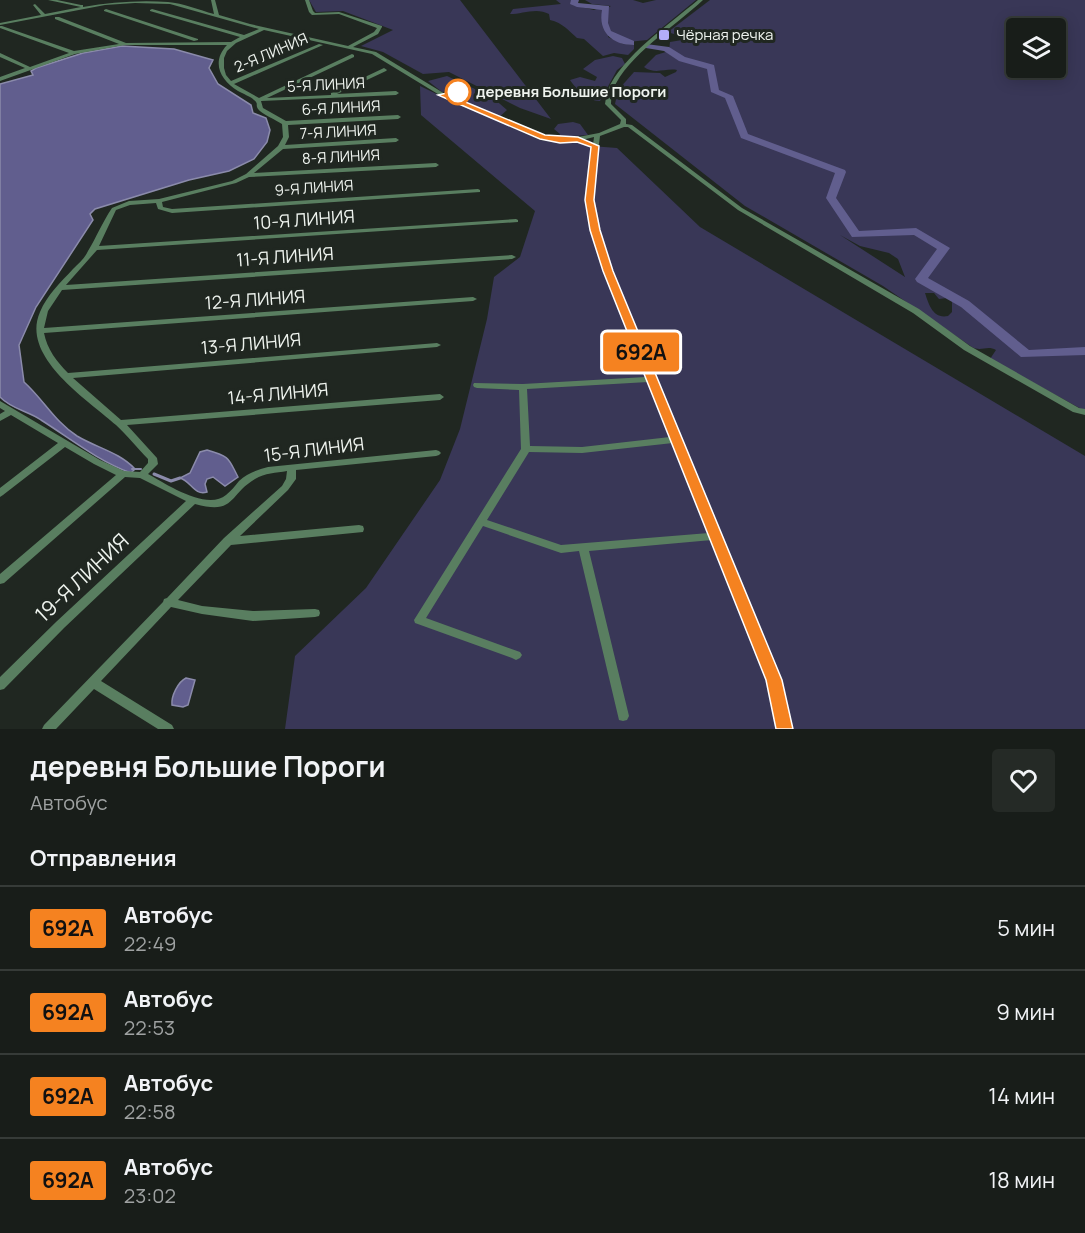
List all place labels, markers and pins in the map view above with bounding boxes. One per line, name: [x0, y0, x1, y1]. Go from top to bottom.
place label: Чёрная речка: [676, 24, 773, 45]
marker: Чёрная речка: [657, 28, 671, 42]
marker: деревня Большие Пороги: [445, 79, 471, 105]
place label: деревня Большие Пороги: [476, 81, 666, 102]

